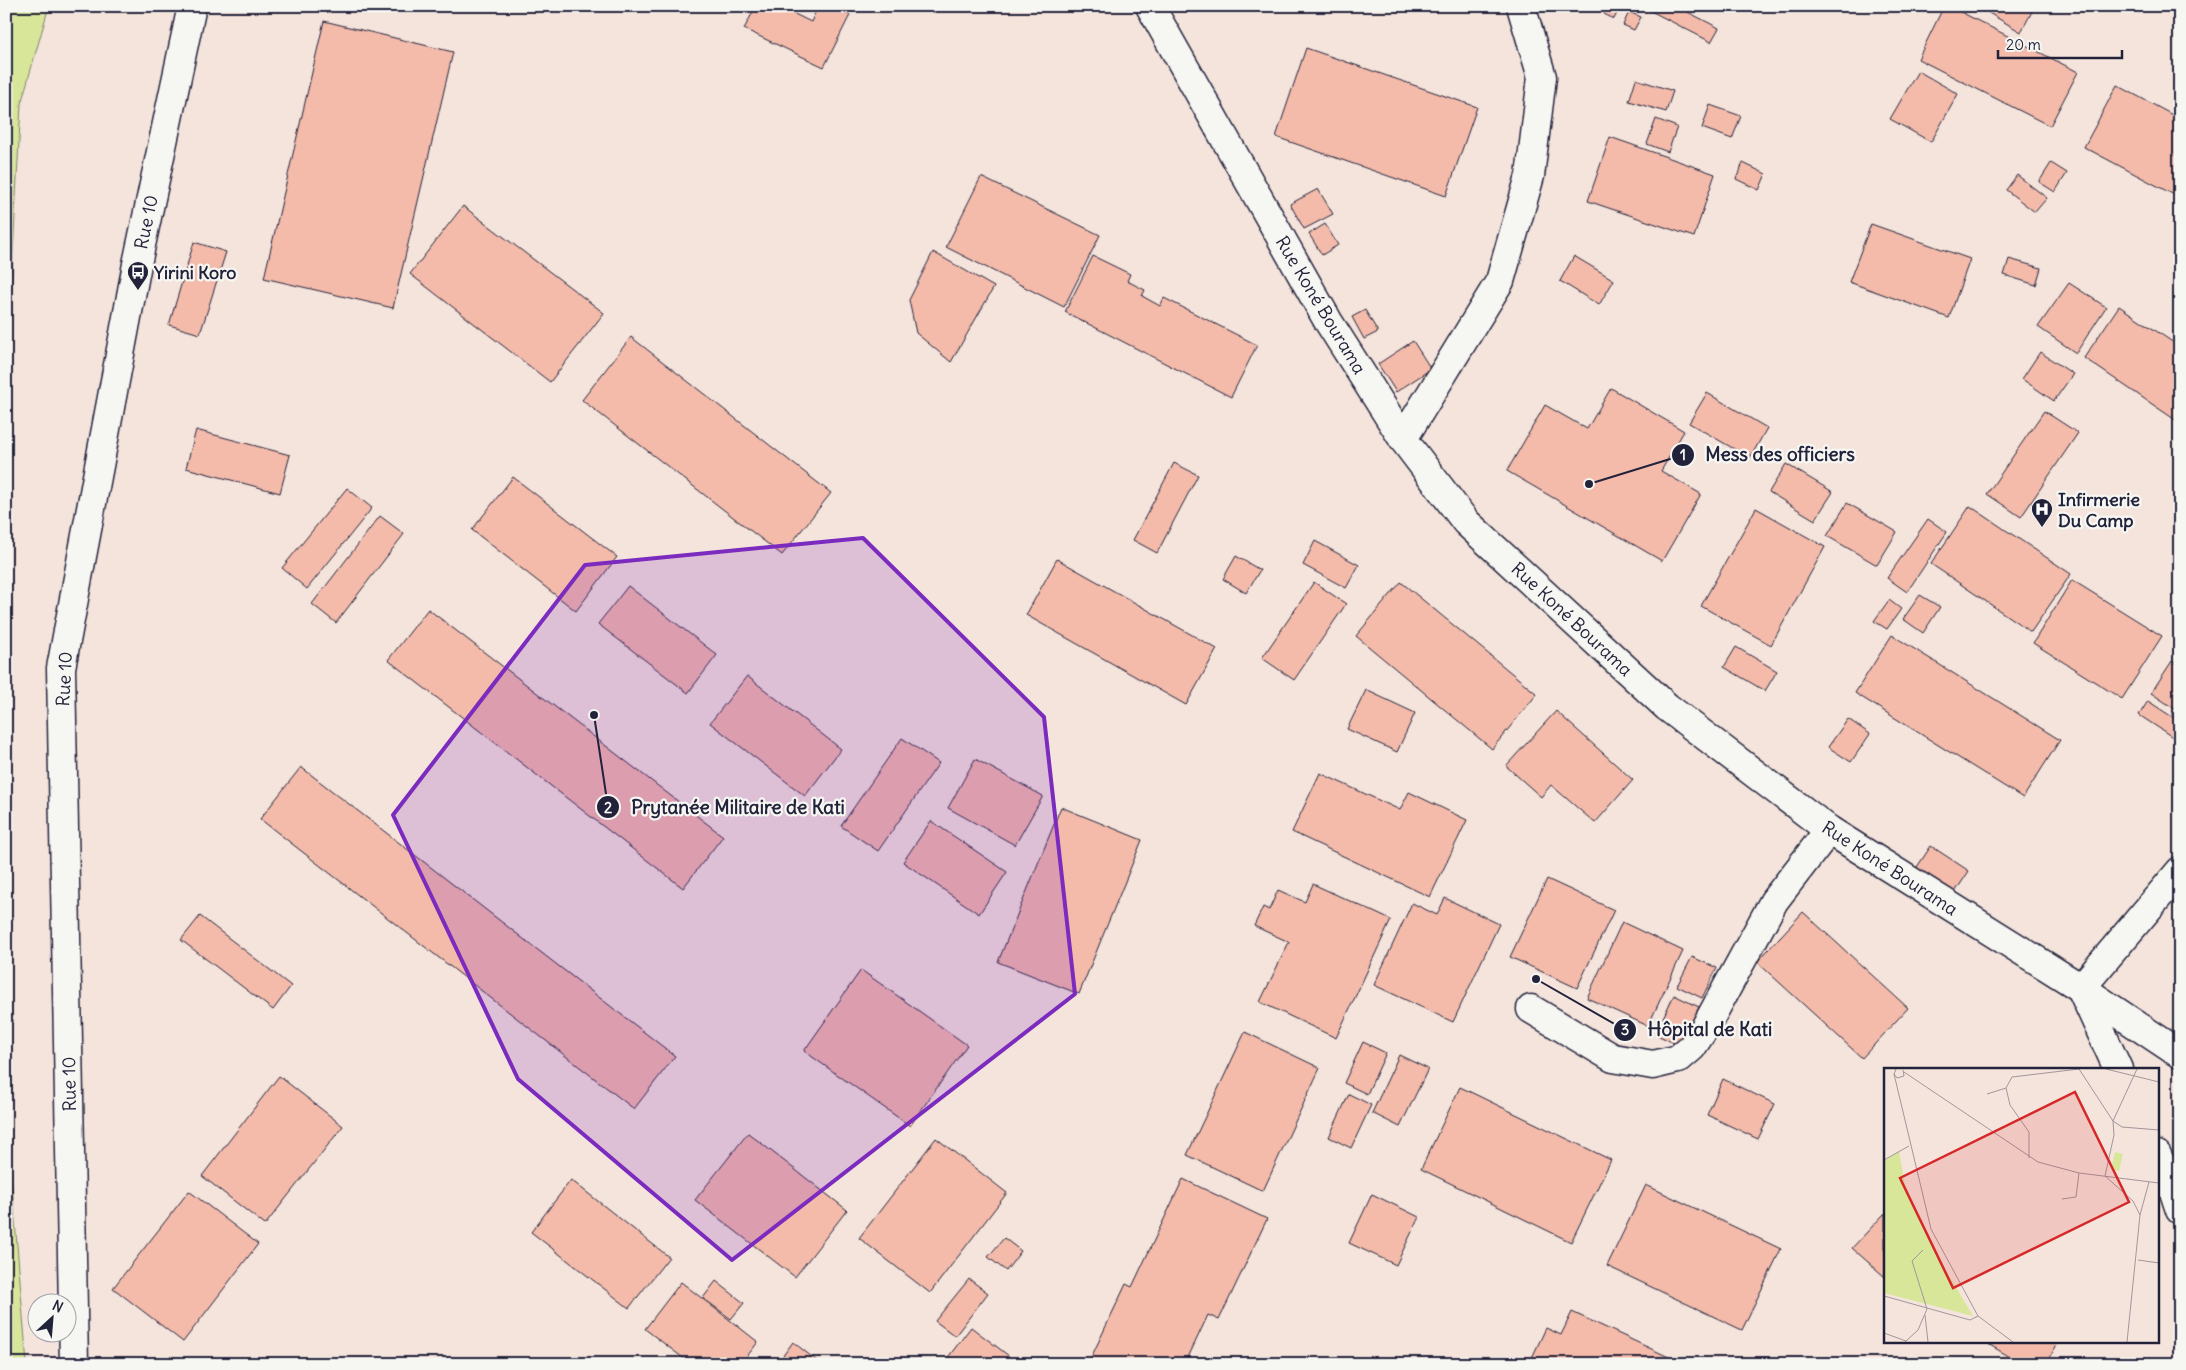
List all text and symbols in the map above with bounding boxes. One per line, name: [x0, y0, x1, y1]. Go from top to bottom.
scale bar: [1998, 28, 2122, 60]
text: 20 m: [2006, 35, 2041, 54]
street label: Rue 10: [129, 193, 163, 251]
street label: Rue Koné Bourama: [1271, 232, 1371, 378]
bus stop icon: Yirini Koro: [126, 260, 150, 291]
place label: Yirini Koro: [153, 261, 236, 284]
callout: Mess des officiers: [1670, 438, 1865, 472]
text: Mess des officiers: [1705, 442, 1855, 466]
text: 1: [1680, 445, 1686, 464]
place label: Infirmerie Du Camp: [2058, 488, 2140, 532]
hospital icon: Infirmerie Du Camp: [2030, 497, 2054, 528]
street label: Rue Koné Bourama: [1507, 557, 1637, 681]
street label: Rue 10: [51, 651, 77, 707]
callout: Prytanée Militaire de Kati: [596, 790, 855, 824]
text: Prytanée Militaire de Kati: [631, 795, 845, 819]
text: 2: [604, 798, 612, 817]
street label: Rue Koné Bourama: [1818, 816, 1962, 920]
callout: Hôpital de Kati: [1613, 1013, 1782, 1047]
text: Hôpital de Kati: [1648, 1017, 1772, 1041]
text: 3: [1621, 1020, 1629, 1039]
street label: Rue 10: [57, 1056, 81, 1112]
inset map: [1884, 1068, 2158, 1342]
north arrow: [28, 1292, 78, 1342]
text: N: [49, 1296, 66, 1317]

